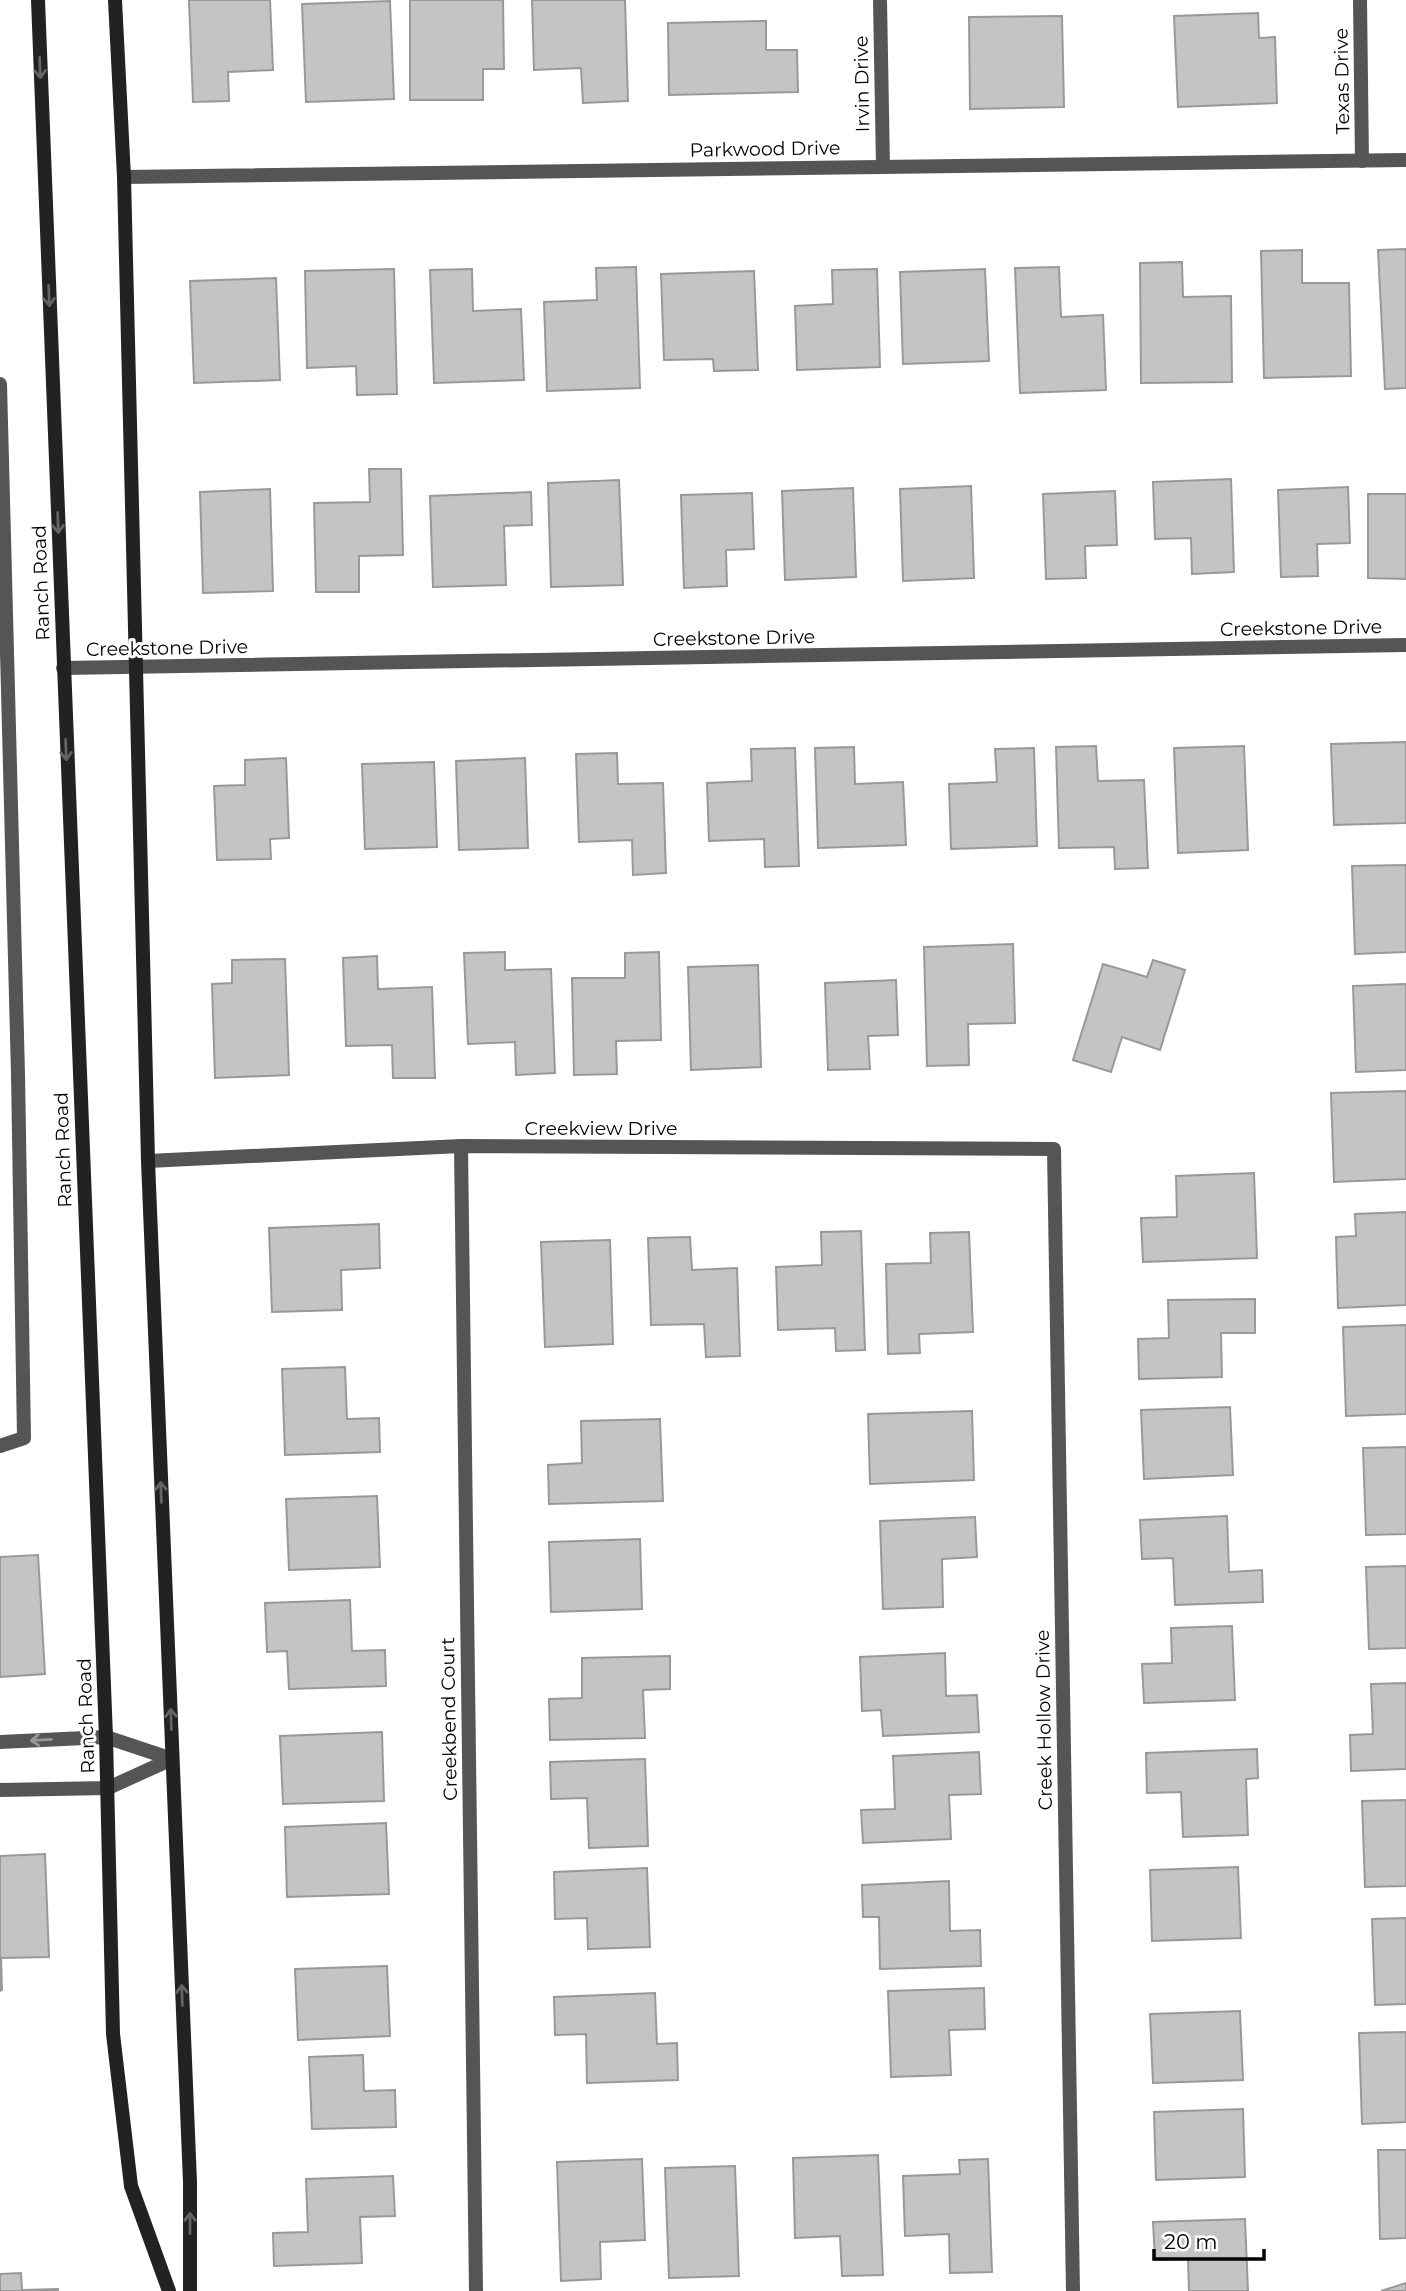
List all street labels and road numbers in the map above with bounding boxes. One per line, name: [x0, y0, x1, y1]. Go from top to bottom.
street label: Texas Drive: [1330, 28, 1354, 134]
street label: Irvin Drive: [850, 35, 874, 133]
street label: Parkwood Drive: [689, 136, 841, 162]
street label: Ranch Road: [27, 525, 55, 641]
street label: Creekstone Drive: [1220, 615, 1382, 641]
street label: Creekstone Drive: [653, 625, 815, 651]
street label: Creekstone Drive: [86, 635, 248, 661]
street label: Ranch Road: [49, 1092, 77, 1208]
street label: Creekview Drive: [525, 1117, 677, 1140]
street label: Creek Hollow Drive: [1031, 1629, 1057, 1811]
street label: Creekbend Court: [436, 1637, 462, 1801]
street label: Ranch Road: [72, 1658, 100, 1774]

